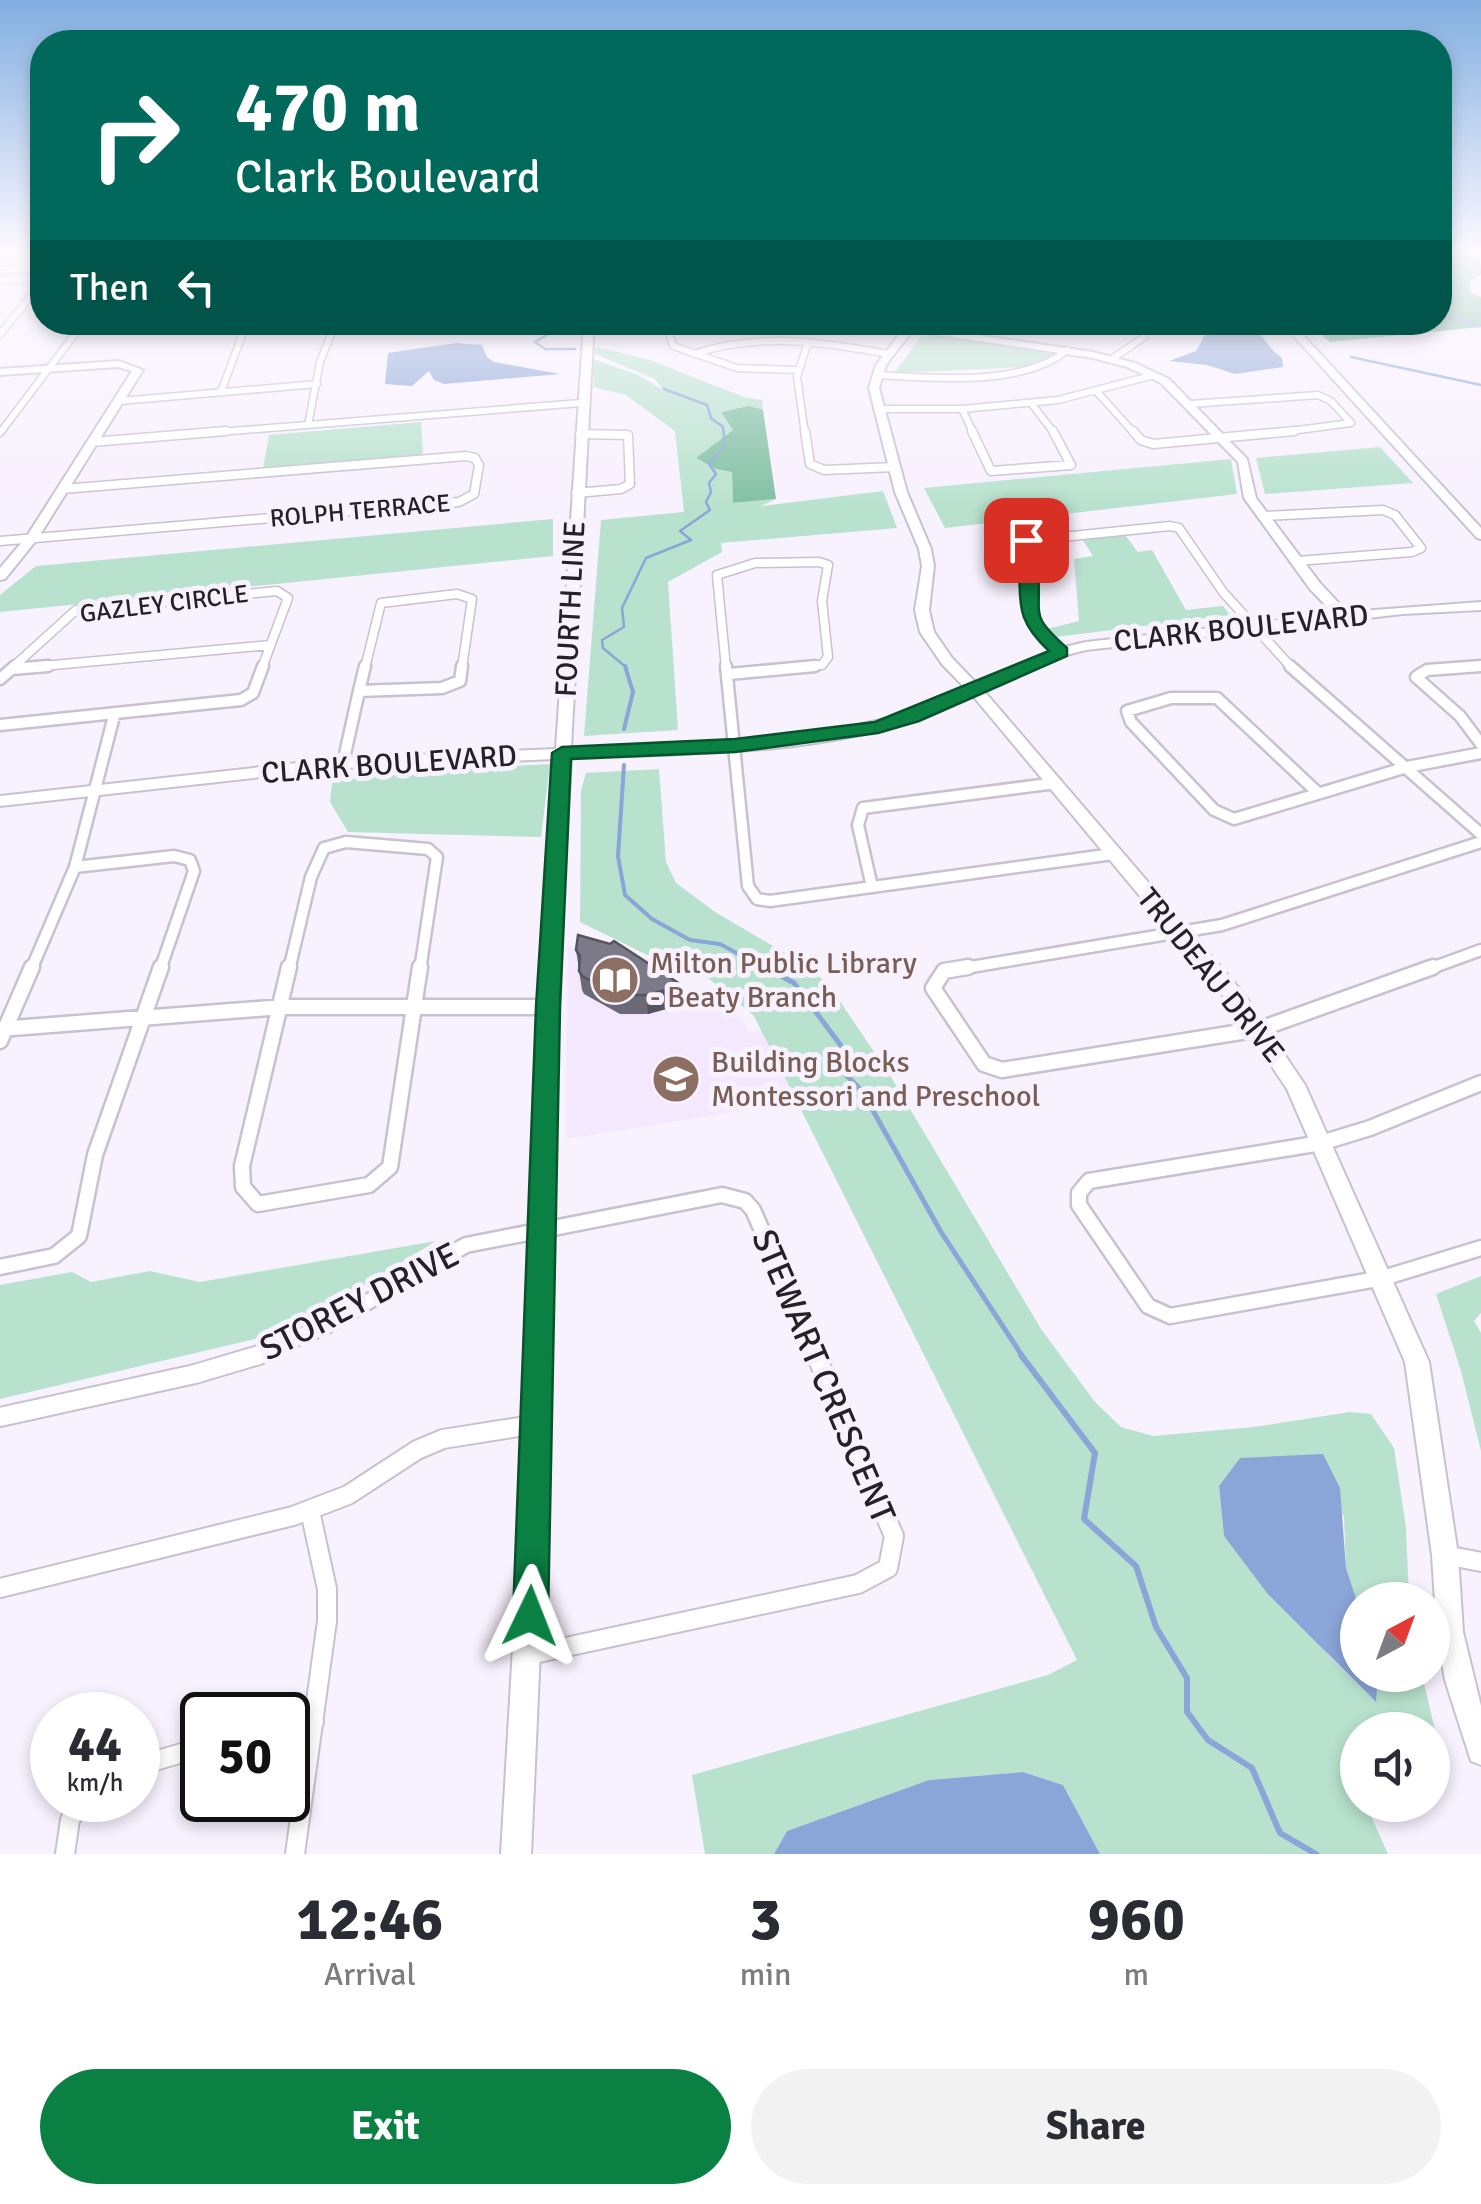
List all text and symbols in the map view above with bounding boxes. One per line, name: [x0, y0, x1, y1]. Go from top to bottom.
text: 470 m: [235, 64, 420, 150]
icon: right: [70, 70, 200, 200]
text: Clark Boulevard: [235, 150, 541, 205]
icon: left: [169, 260, 224, 315]
text: Then: [70, 264, 149, 311]
street label: ROLPH TERRACE: [268, 487, 452, 534]
pin: [984, 498, 1069, 583]
icon: arrive: [999, 513, 1054, 568]
street label: FOURTH LINE: [547, 520, 594, 698]
street label: GAZLEY CIRCLE: [78, 578, 250, 629]
street label: CLARK BOULEVARD: [1112, 597, 1370, 660]
street label: CLARK BOULEVARD: [260, 737, 518, 792]
street label: TRUDEAU DRIVE: [1129, 881, 1292, 1070]
place label: Milton Public Library - Beaty Branch: [650, 945, 917, 1016]
library icon: Milton Public Library - Beaty Branch: [589, 954, 641, 1006]
place label: Building Blocks Montessori and Preschool: [711, 1044, 1040, 1115]
school or university icon: Building Blocks Montessori and Preschool: [650, 1053, 702, 1105]
street label: STEWART CRESCENT: [742, 1223, 905, 1529]
street label: STOREY DRIVE: [252, 1233, 466, 1370]
position arrow: [478, 1564, 582, 1668]
north arrow: [1340, 1582, 1450, 1692]
map controls: [1340, 1582, 1450, 1822]
speed limit sign: 50: [180, 1692, 310, 1822]
button: sound: [1340, 1712, 1450, 1822]
text: 44: [68, 1714, 122, 1776]
text: km/h: [67, 1767, 123, 1798]
text: 12:46: [296, 1883, 444, 1957]
text: 3: [749, 1883, 782, 1957]
text: 960: [1088, 1883, 1185, 1957]
text: Arrival: [324, 1955, 416, 1994]
text: min: [740, 1955, 791, 1994]
text: m: [1123, 1955, 1149, 1994]
button: Exit: [40, 2069, 731, 2184]
button: Share: [751, 2069, 1441, 2184]

